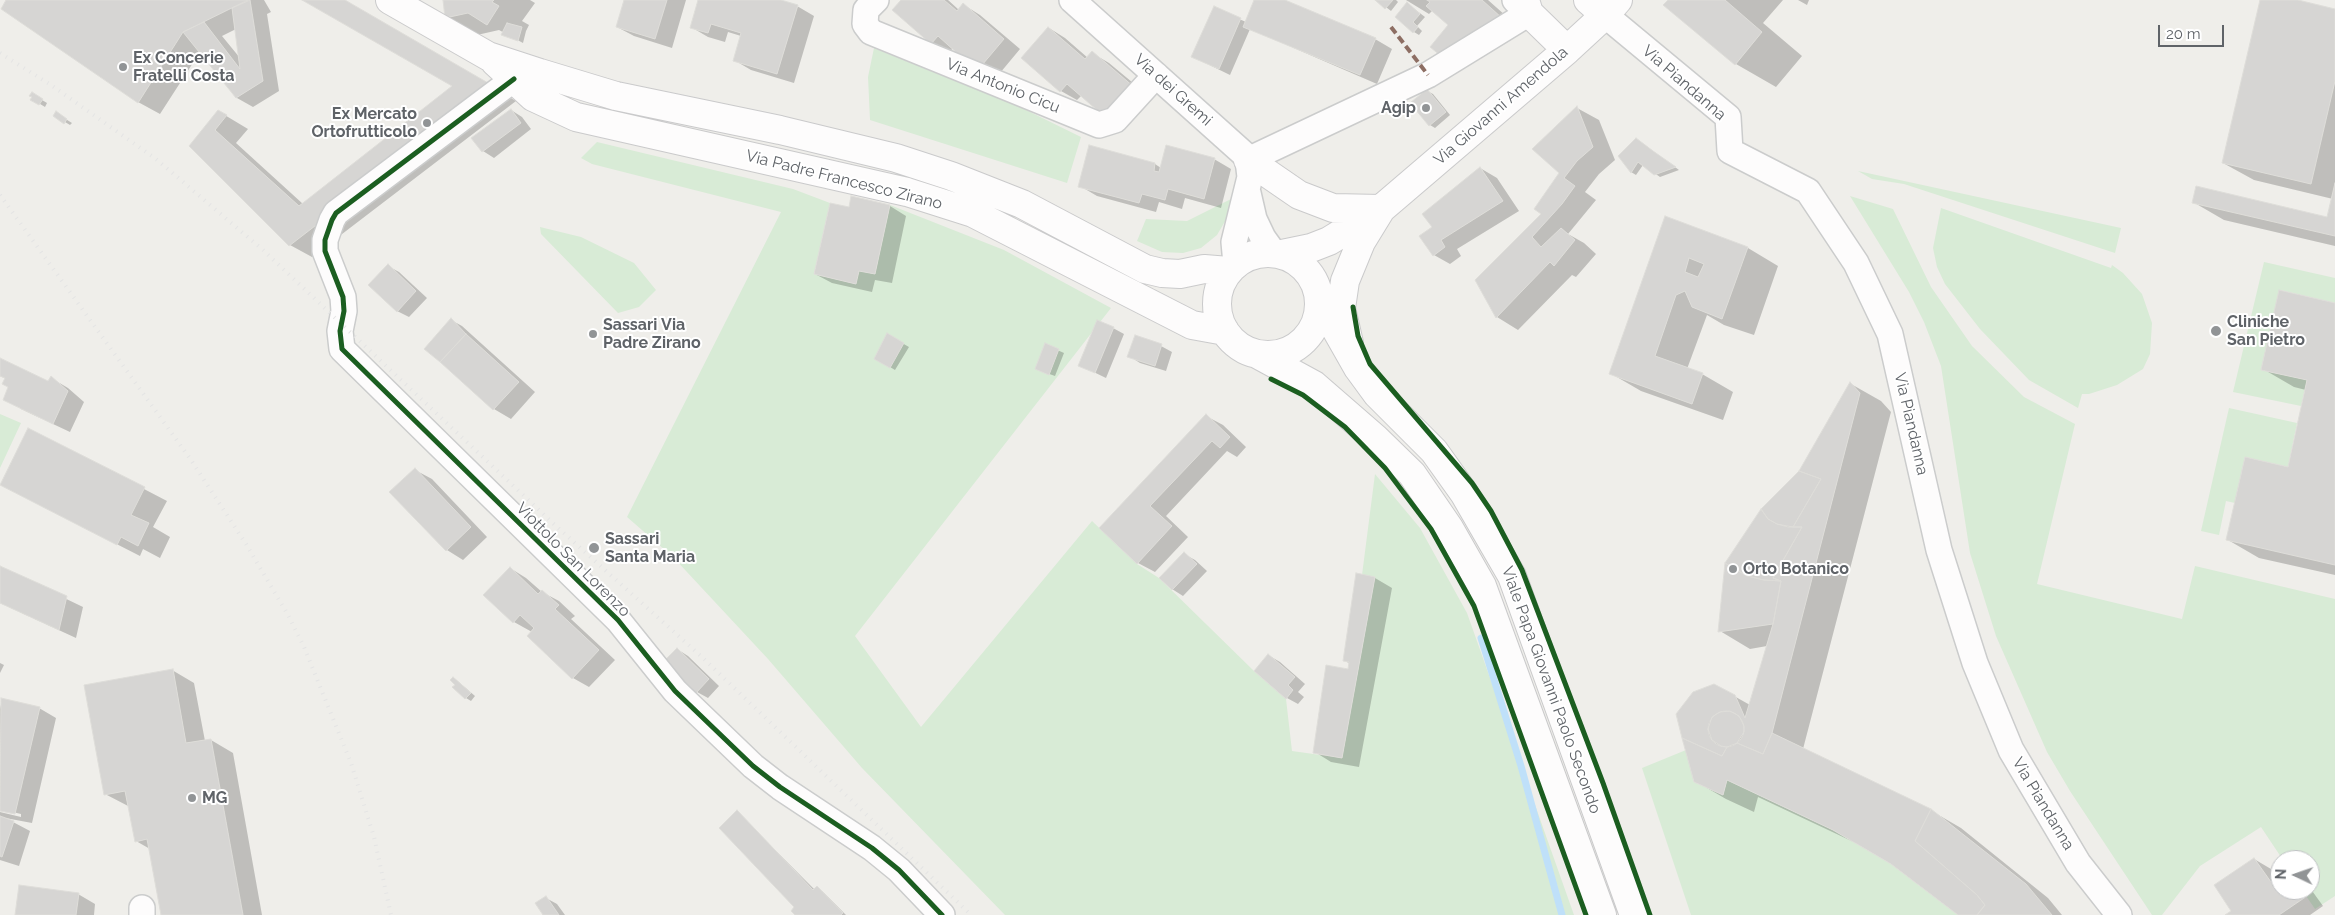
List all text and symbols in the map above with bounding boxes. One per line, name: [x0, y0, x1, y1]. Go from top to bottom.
scale bar: [2160, 15, 2226, 47]
text: 20 m: [2166, 25, 2201, 43]
street label: Via Piandanna: [1638, 41, 1730, 125]
street label: Via Giovanni Amendola: [1430, 43, 1572, 169]
place label: Ex Concerie Fratelli Costa: [133, 48, 235, 86]
street label: Via dei Gremi: [1130, 50, 1216, 130]
street label: Via Antonio Cicu: [943, 54, 1063, 118]
marker: Ex Concerie Fratelli Costa: [117, 61, 129, 73]
place label: Agip: [1381, 98, 1416, 118]
marker: Agip: [1420, 102, 1432, 114]
place label: Ex Mercato Ortofrutticolo: [311, 104, 417, 142]
marker: Ex Mercato Ortofrutticolo: [421, 117, 433, 129]
street label: Via Padre Francesco Zirano: [744, 146, 944, 214]
place label: Cliniche San Pietro: [2227, 312, 2305, 350]
place label: Sassari Via Padre Zirano: [603, 315, 701, 353]
marker: Cliniche San Pietro: [2209, 324, 2223, 338]
marker: Sassari Via Padre Zirano: [587, 328, 599, 340]
street label: Via Piandanna: [1890, 371, 1932, 477]
street label: Viottolo San Lorenzo: [512, 499, 634, 621]
place label: Sassari Santa Maria: [605, 529, 695, 567]
marker: Sassari Santa Maria: [587, 541, 601, 555]
place label: Orto Botanico: [1743, 559, 1849, 579]
marker: Orto Botanico: [1727, 563, 1739, 575]
street label: Viale Papa Giovanni Paolo Secondo: [1497, 564, 1605, 816]
street label: Via Piandanna: [2008, 754, 2078, 854]
place label: MG: [202, 788, 227, 808]
marker: MG: [186, 792, 198, 804]
north arrow: [2270, 850, 2320, 900]
text: N: [2273, 869, 2289, 880]

